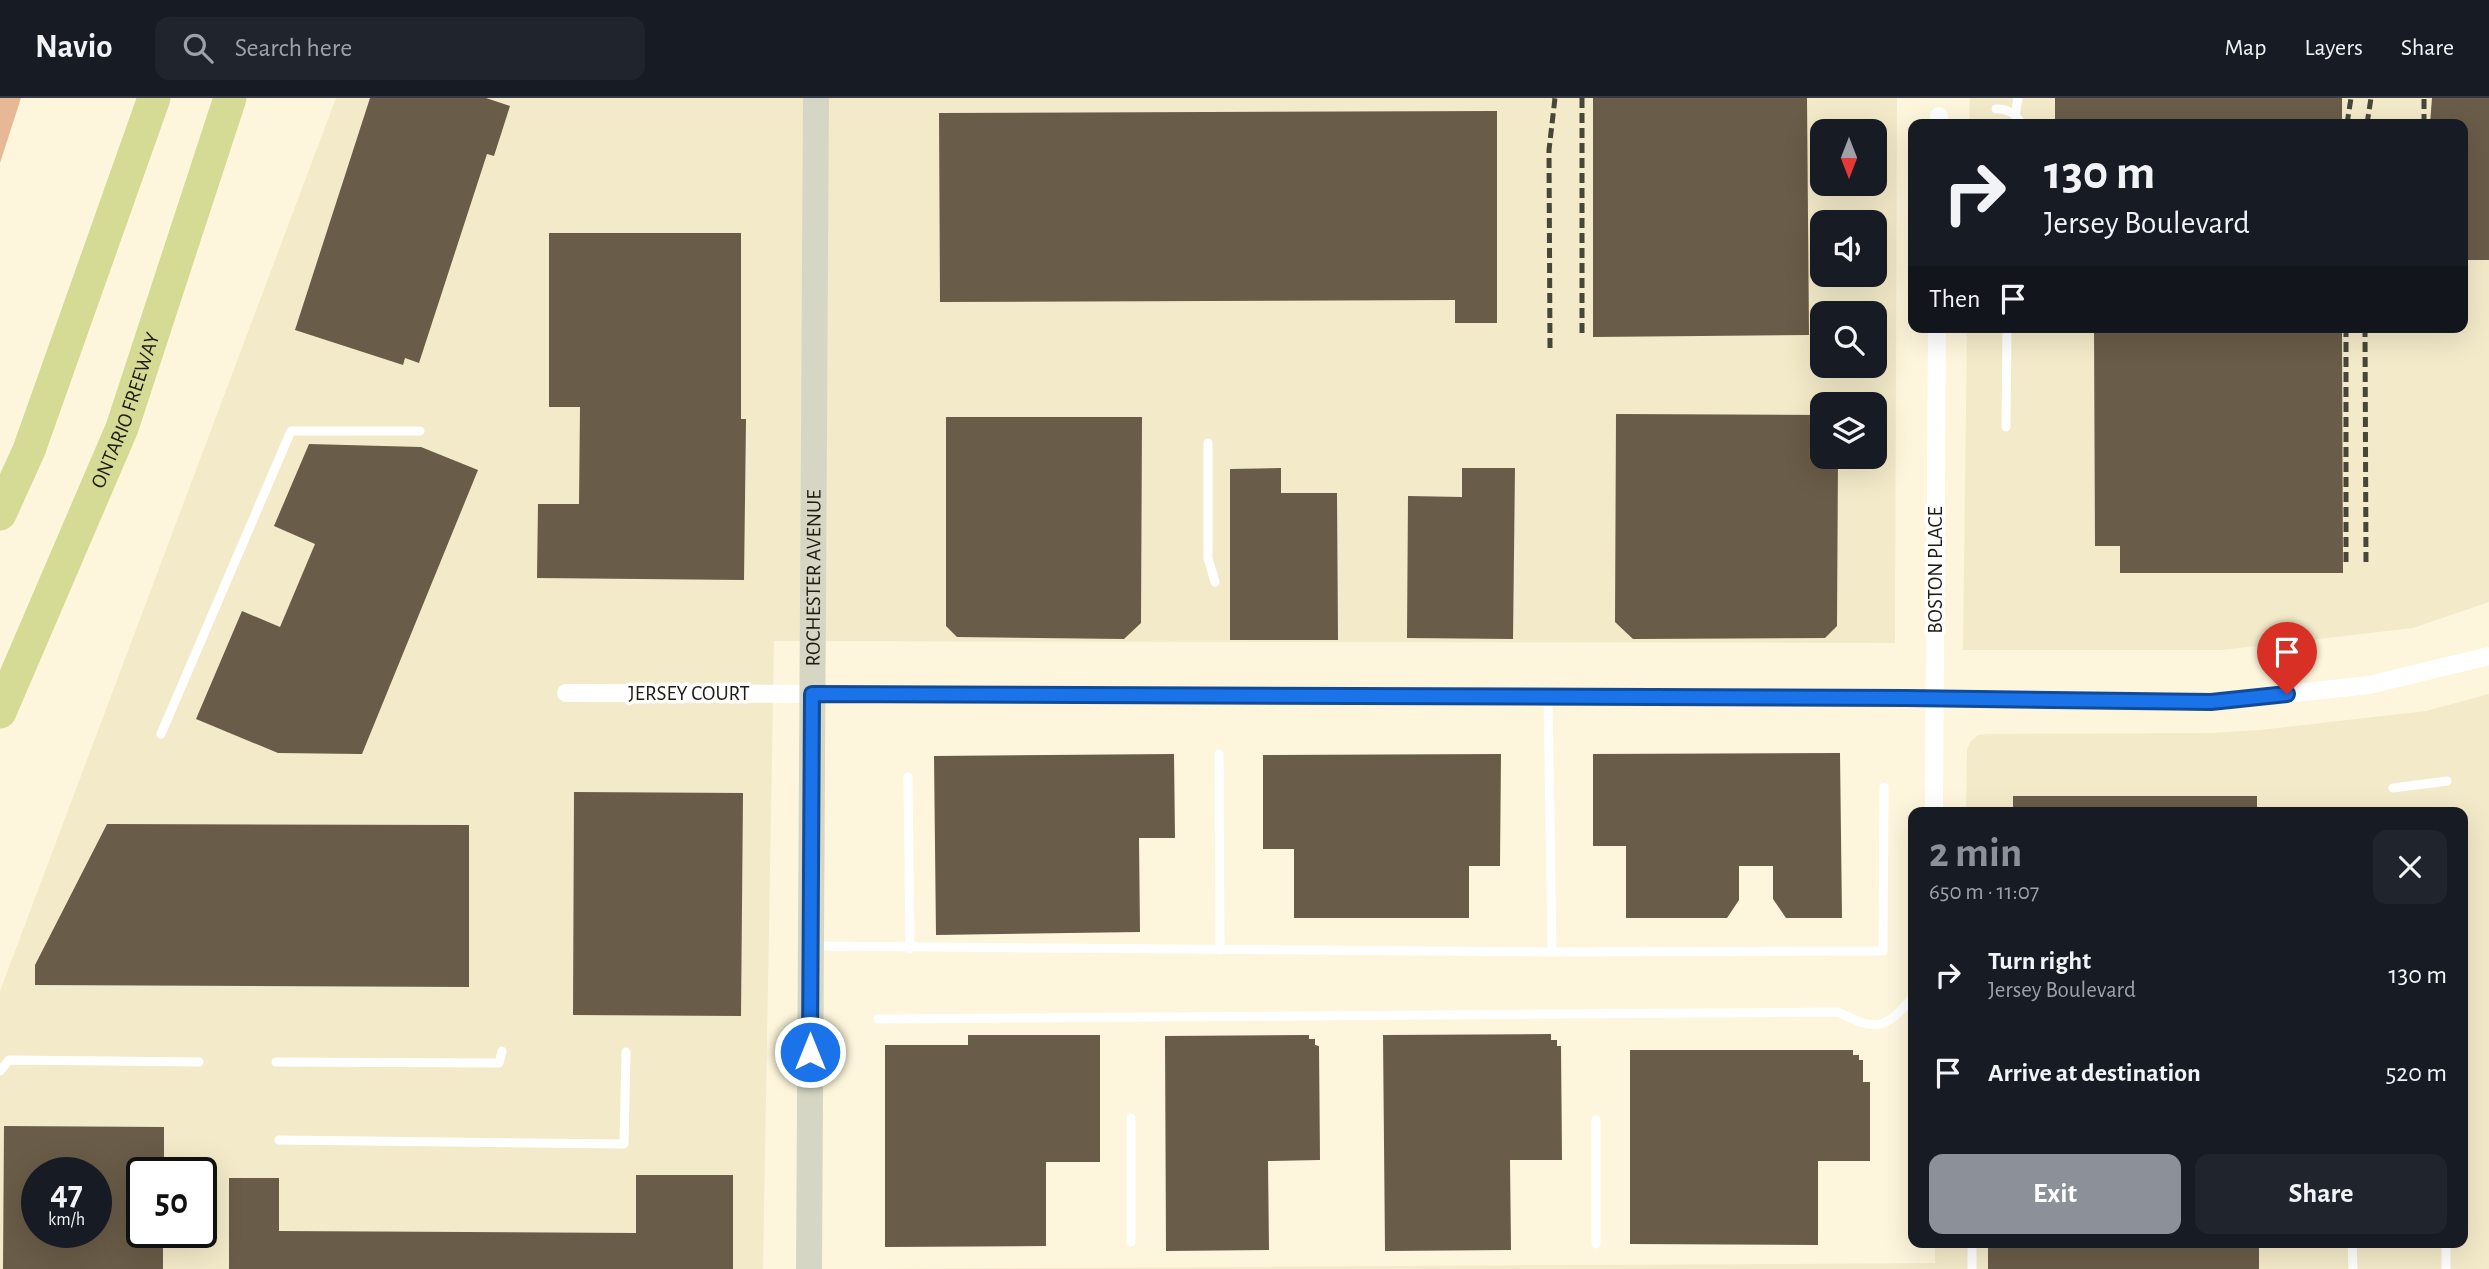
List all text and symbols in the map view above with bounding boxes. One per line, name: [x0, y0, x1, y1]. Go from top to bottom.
search box: [155, 17, 645, 80]
icon: search: [179, 29, 217, 67]
text: Navio: [35, 31, 113, 64]
text: Search here: [235, 35, 352, 61]
text: Map: [2224, 36, 2266, 60]
text: Layers: [2304, 36, 2363, 60]
text: Share: [2401, 36, 2454, 60]
north arrow: [1810, 119, 1886, 196]
map controls: [1810, 119, 1887, 469]
icon: right: [1929, 147, 2020, 238]
text: 130 m: [2044, 149, 2155, 198]
text: Jersey Boulevard: [2044, 207, 2250, 239]
button: sound: [1810, 210, 1887, 287]
icon: arrive: [1994, 280, 2032, 318]
text: Then: [1929, 286, 1980, 312]
button: search: [1810, 301, 1887, 378]
street label: ONTARIO FREEWAY: [88, 330, 164, 491]
button: layers: [1810, 392, 1887, 469]
street label: ROCHESTER AVENUE: [803, 490, 825, 666]
street label: BOSTON PLACE: [1925, 506, 1946, 634]
pin: [2257, 622, 2317, 694]
icon: arrive: [2268, 633, 2306, 671]
street label: JERSEY COURT: [628, 683, 750, 704]
button: close: [2373, 830, 2447, 904]
text: 2 min: [1929, 832, 2022, 874]
text: 650 m · 11:07: [1929, 881, 2039, 904]
text: Turn right: [1988, 948, 2091, 974]
icon: right: [1929, 956, 1967, 994]
text: 130 m: [2389, 962, 2447, 988]
text: Jersey Boulevard: [1988, 979, 2136, 1002]
position arrow: [773, 1015, 847, 1089]
icon: arrive: [1929, 1054, 1967, 1092]
text: Arrive at destination: [1988, 1060, 2201, 1086]
text: 520 m: [2385, 1060, 2447, 1086]
button: Exit: [1929, 1154, 2181, 1234]
button: Share: [2195, 1154, 2447, 1234]
speed limit sign: 50: [126, 1157, 217, 1248]
text: 47: [50, 1176, 83, 1211]
text: km/h: [48, 1211, 85, 1229]

